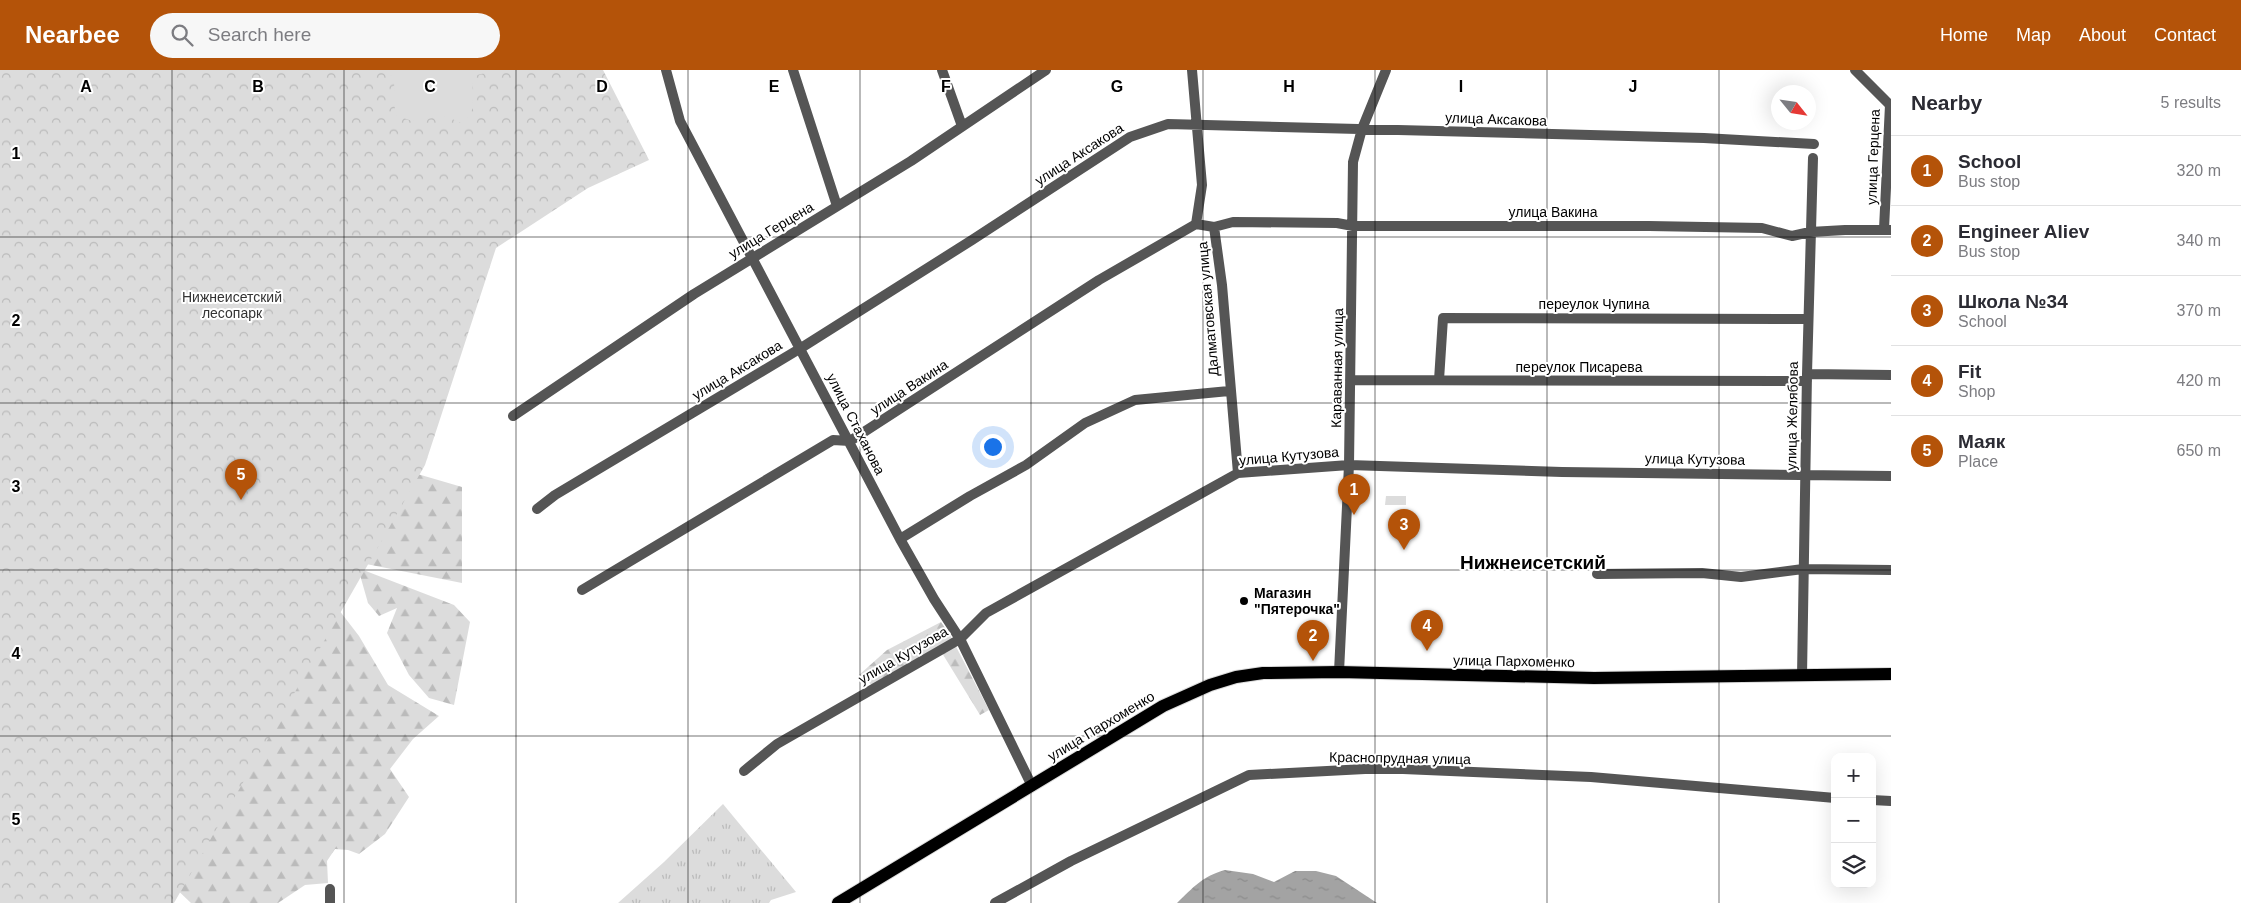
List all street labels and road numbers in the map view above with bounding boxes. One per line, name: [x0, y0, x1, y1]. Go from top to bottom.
street label: улица Аксакова: [1445, 109, 1547, 129]
street label: улица Герцена: [1863, 109, 1883, 205]
street label: улица Аксакова: [1032, 119, 1126, 188]
street label: улица Герцена: [726, 198, 816, 262]
street label: улица Вакина: [1509, 204, 1598, 220]
street label: Далматовская улица: [1194, 241, 1222, 377]
street label: переулок Чупина: [1539, 296, 1650, 312]
street label: Караванная улица: [1328, 308, 1346, 428]
street label: улица Аксакова: [689, 337, 785, 403]
street label: улица Вакина: [867, 356, 951, 418]
street label: переулок Писарева: [1516, 359, 1643, 375]
street label: улица Желябова: [1783, 361, 1801, 471]
street label: улица Стаханова: [824, 371, 889, 478]
street label: улица Кутузова: [1238, 444, 1340, 468]
street label: улица Кутузова: [1645, 450, 1745, 468]
street label: улица Кутузова: [856, 623, 951, 687]
street label: улица Пархоменко: [1453, 652, 1575, 670]
street label: улица Пархоменко: [1045, 688, 1157, 764]
street label: Краснопрудная улица: [1329, 749, 1471, 767]

